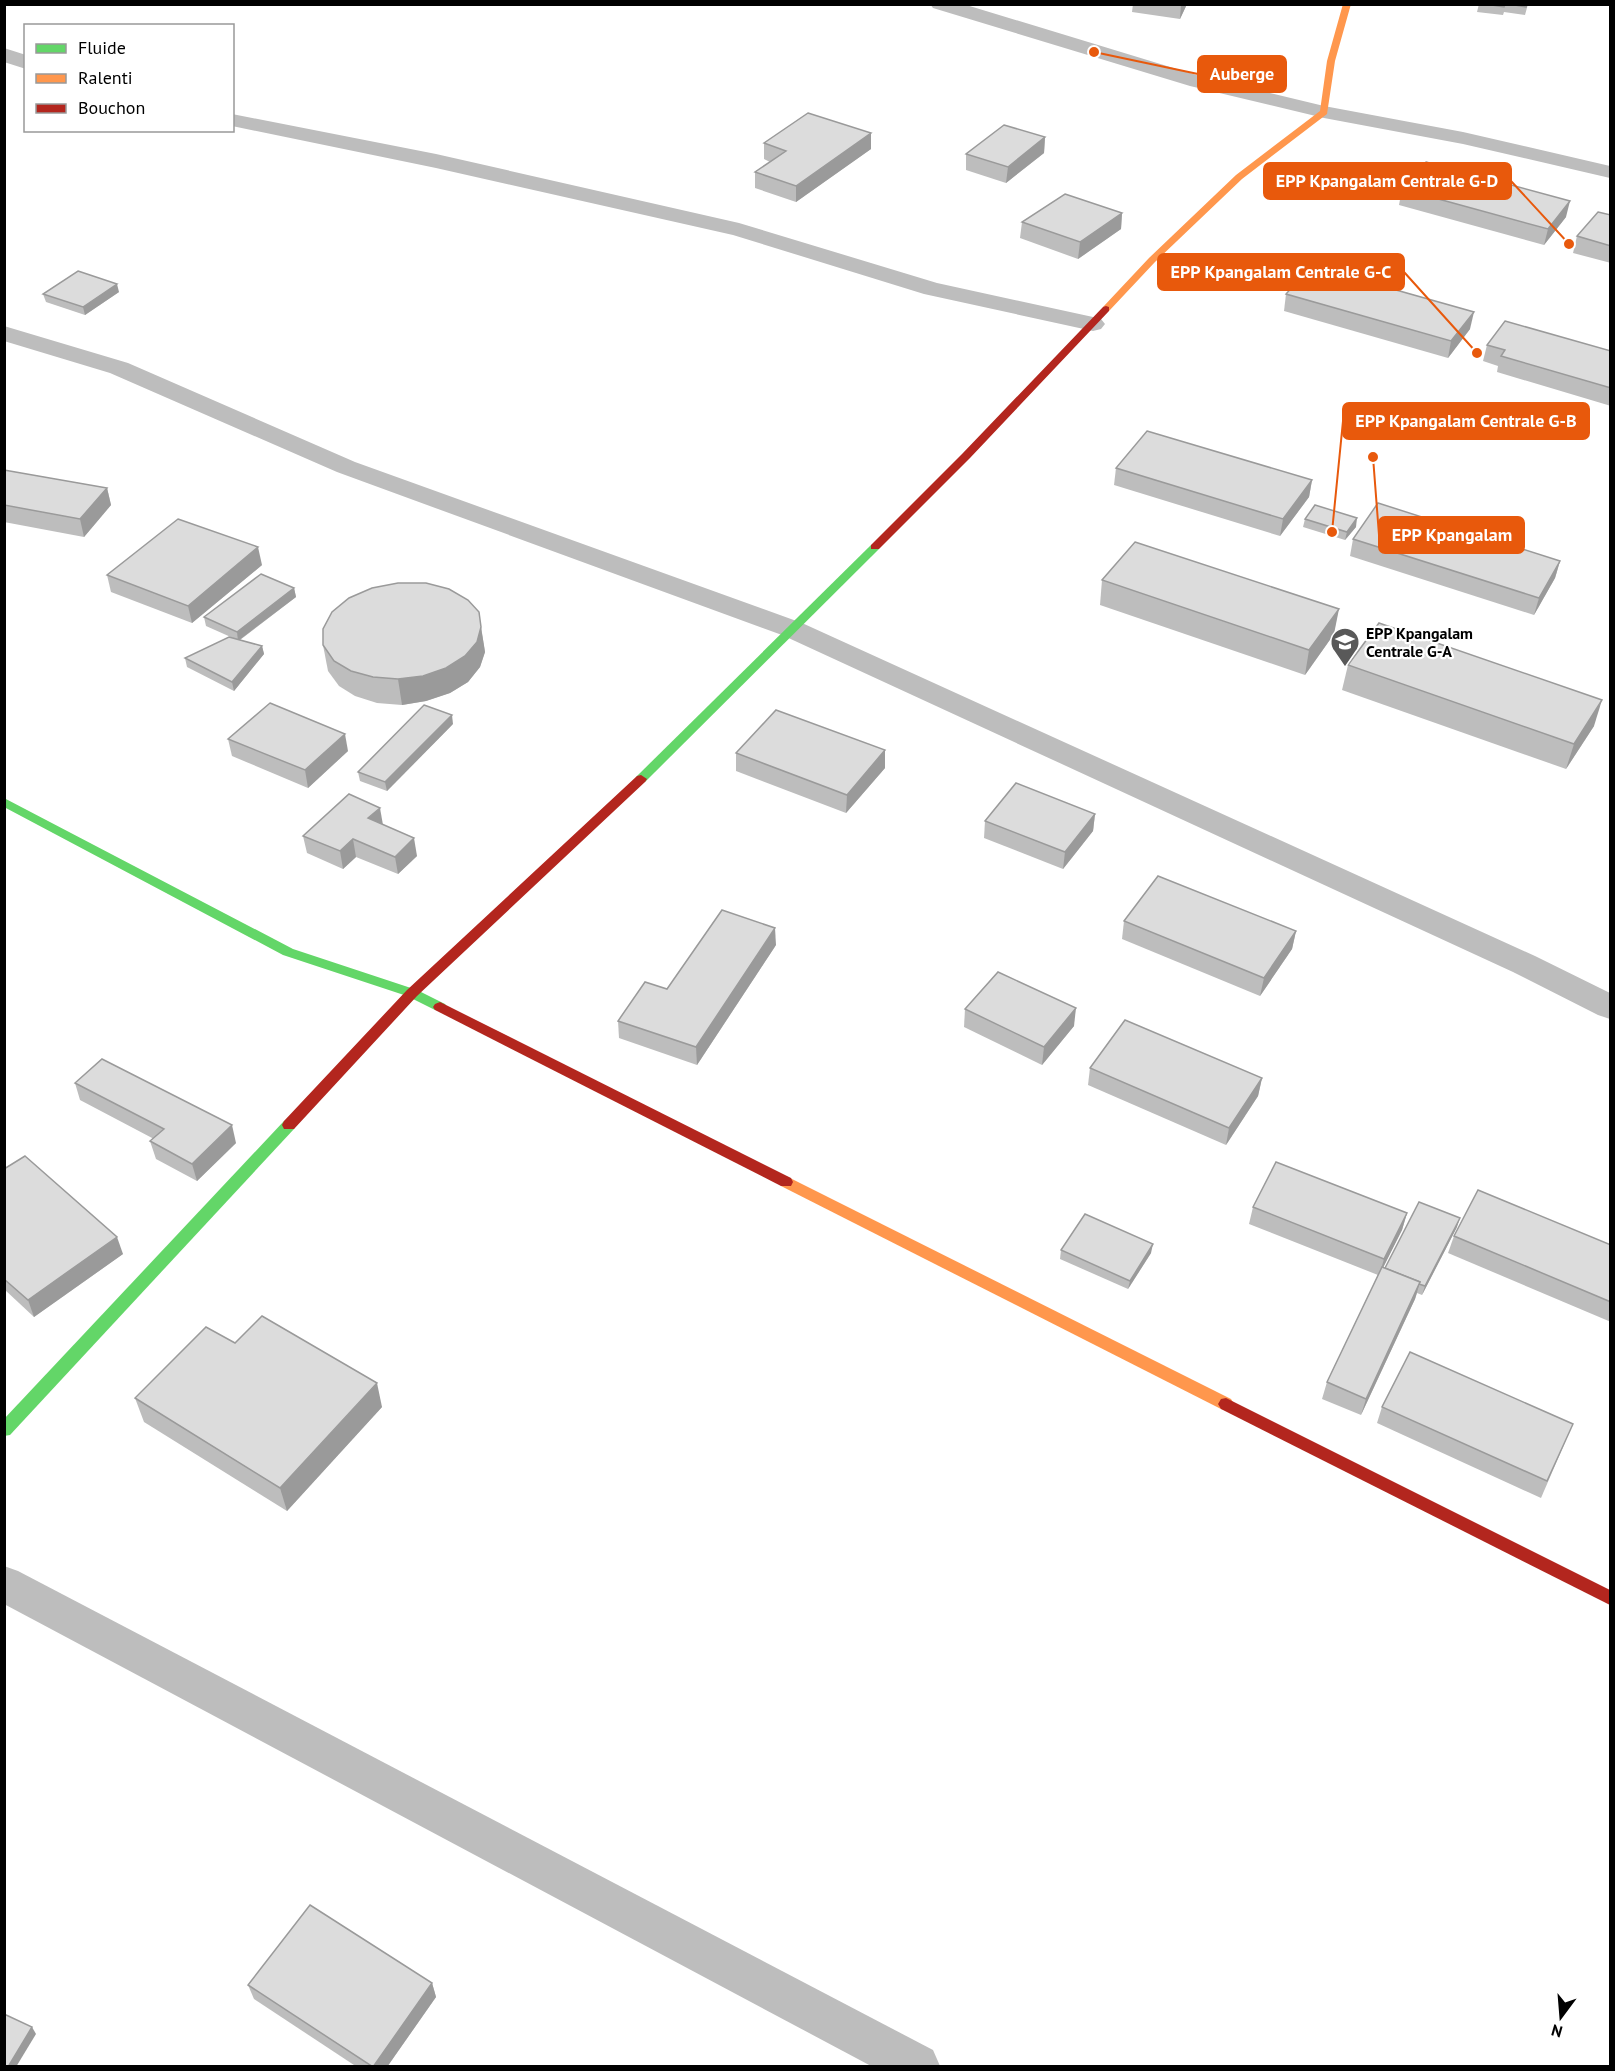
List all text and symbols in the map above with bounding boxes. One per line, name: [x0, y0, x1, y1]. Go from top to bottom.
legend: [24, 24, 234, 132]
text: Fluide: [78, 36, 126, 59]
callout: Auberge: [1198, 56, 1286, 92]
text: Auberge: [1210, 62, 1274, 85]
text: Ralenti: [78, 66, 133, 89]
text: Bouchon: [78, 96, 145, 119]
callout: EPP Kpangalam Centrale G-D: [1264, 163, 1511, 199]
text: EPP Kpangalam Centrale G-D: [1276, 169, 1498, 192]
callout: EPP Kpangalam Centrale G-C: [1158, 254, 1404, 290]
text: EPP Kpangalam Centrale G-C: [1171, 260, 1391, 283]
callout: EPP Kpangalam Centrale G-B: [1343, 403, 1589, 439]
text: EPP Kpangalam Centrale G-B: [1355, 409, 1577, 432]
callout: EPP Kpangalam: [1379, 517, 1524, 553]
text: EPP Kpangalam: [1392, 523, 1512, 546]
place label: EPP Kpangalam Centrale G-A: [1366, 623, 1473, 661]
school or university icon: EPP Kpangalam Centrale G-A: [1329, 626, 1361, 668]
north arrow: [1531, 1987, 1591, 2047]
text: N: [1549, 2020, 1565, 2042]

